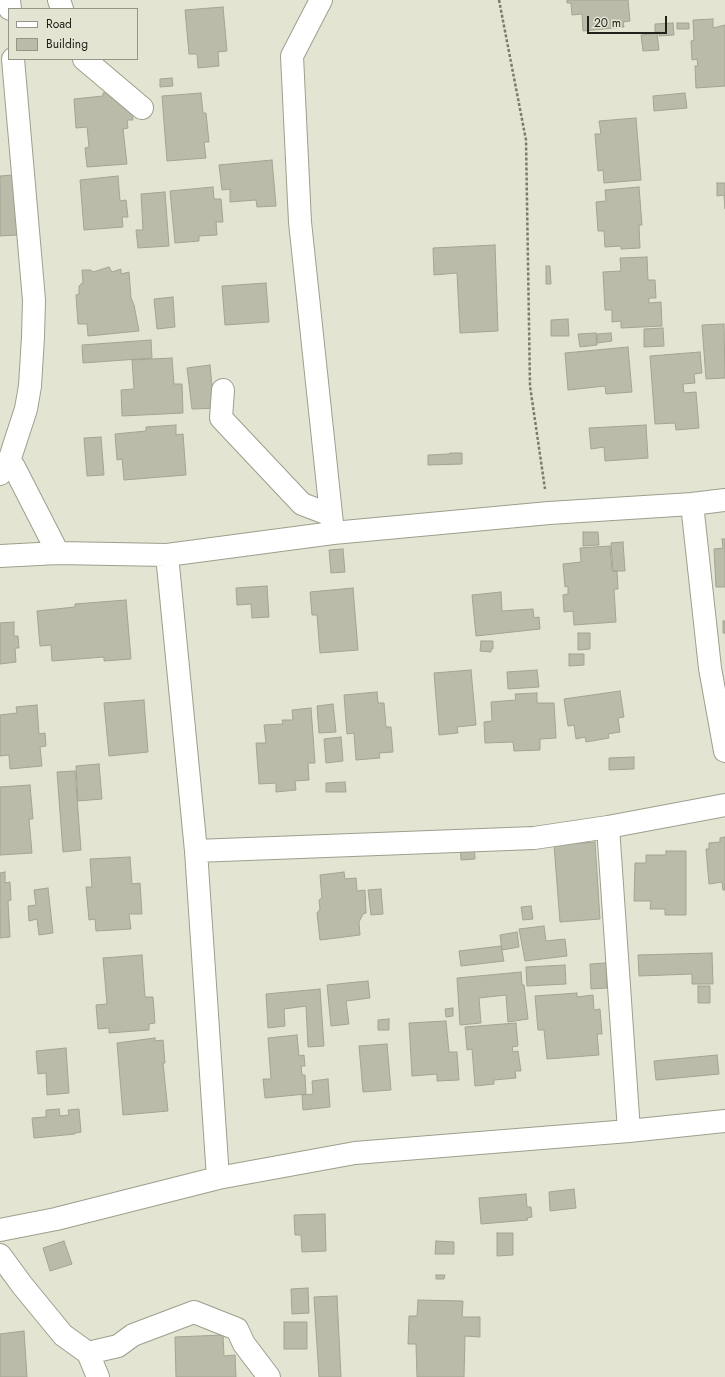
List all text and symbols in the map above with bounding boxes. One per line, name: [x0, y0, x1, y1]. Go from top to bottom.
legend: [8, 8, 138, 60]
scale bar: [589, 8, 669, 34]
text: 20 m: [594, 14, 621, 32]
text: Road: [46, 15, 72, 33]
text: Building: [46, 35, 88, 53]

